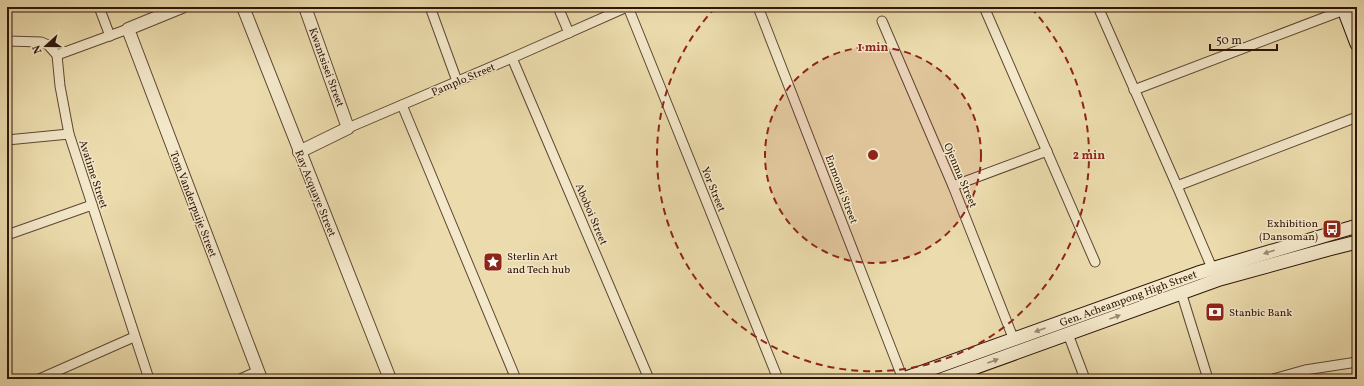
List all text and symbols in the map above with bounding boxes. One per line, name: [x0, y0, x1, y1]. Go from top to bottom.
north arrow: [26, 26, 66, 66]
street label: Kwantsisei Street: [304, 26, 347, 109]
scale bar: [1210, 26, 1277, 52]
text: 50 m: [1216, 33, 1242, 49]
text: 1 min: [858, 40, 889, 56]
text: N: [30, 43, 46, 55]
street label: Pamplo Street: [429, 60, 498, 101]
street label: Avatime Street: [74, 138, 111, 211]
street label: Ojenma Street: [939, 141, 980, 210]
street label: Ray Acquaye Street: [290, 148, 339, 239]
centre of rings: [866, 148, 880, 162]
text: 2 min: [1073, 148, 1105, 164]
street label: Tom Vanderpuije Street: [165, 149, 220, 260]
street label: Enmomi Street: [821, 153, 861, 226]
street label: Yor Street: [697, 165, 728, 214]
street label: Aboboi Street: [571, 181, 610, 248]
place label: Exhibition (Dansoman): [1259, 217, 1318, 245]
bus stop icon: Exhibition (Dansoman): [1321, 218, 1343, 240]
one-way arrow: [1263, 249, 1275, 255]
place label: Sterlin Art and Tech hub: [507, 250, 570, 278]
place icon: Sterlin Art and Tech hub: [482, 251, 504, 273]
street label: Gen. Acheampong High Street: [1058, 268, 1199, 331]
bank icon: Stanbic Bank: [1204, 301, 1226, 323]
place label: Stanbic Bank: [1229, 306, 1292, 321]
one-way arrow: [1109, 314, 1121, 320]
one-way arrow: [1034, 327, 1046, 333]
one-way arrow: [987, 358, 999, 364]

